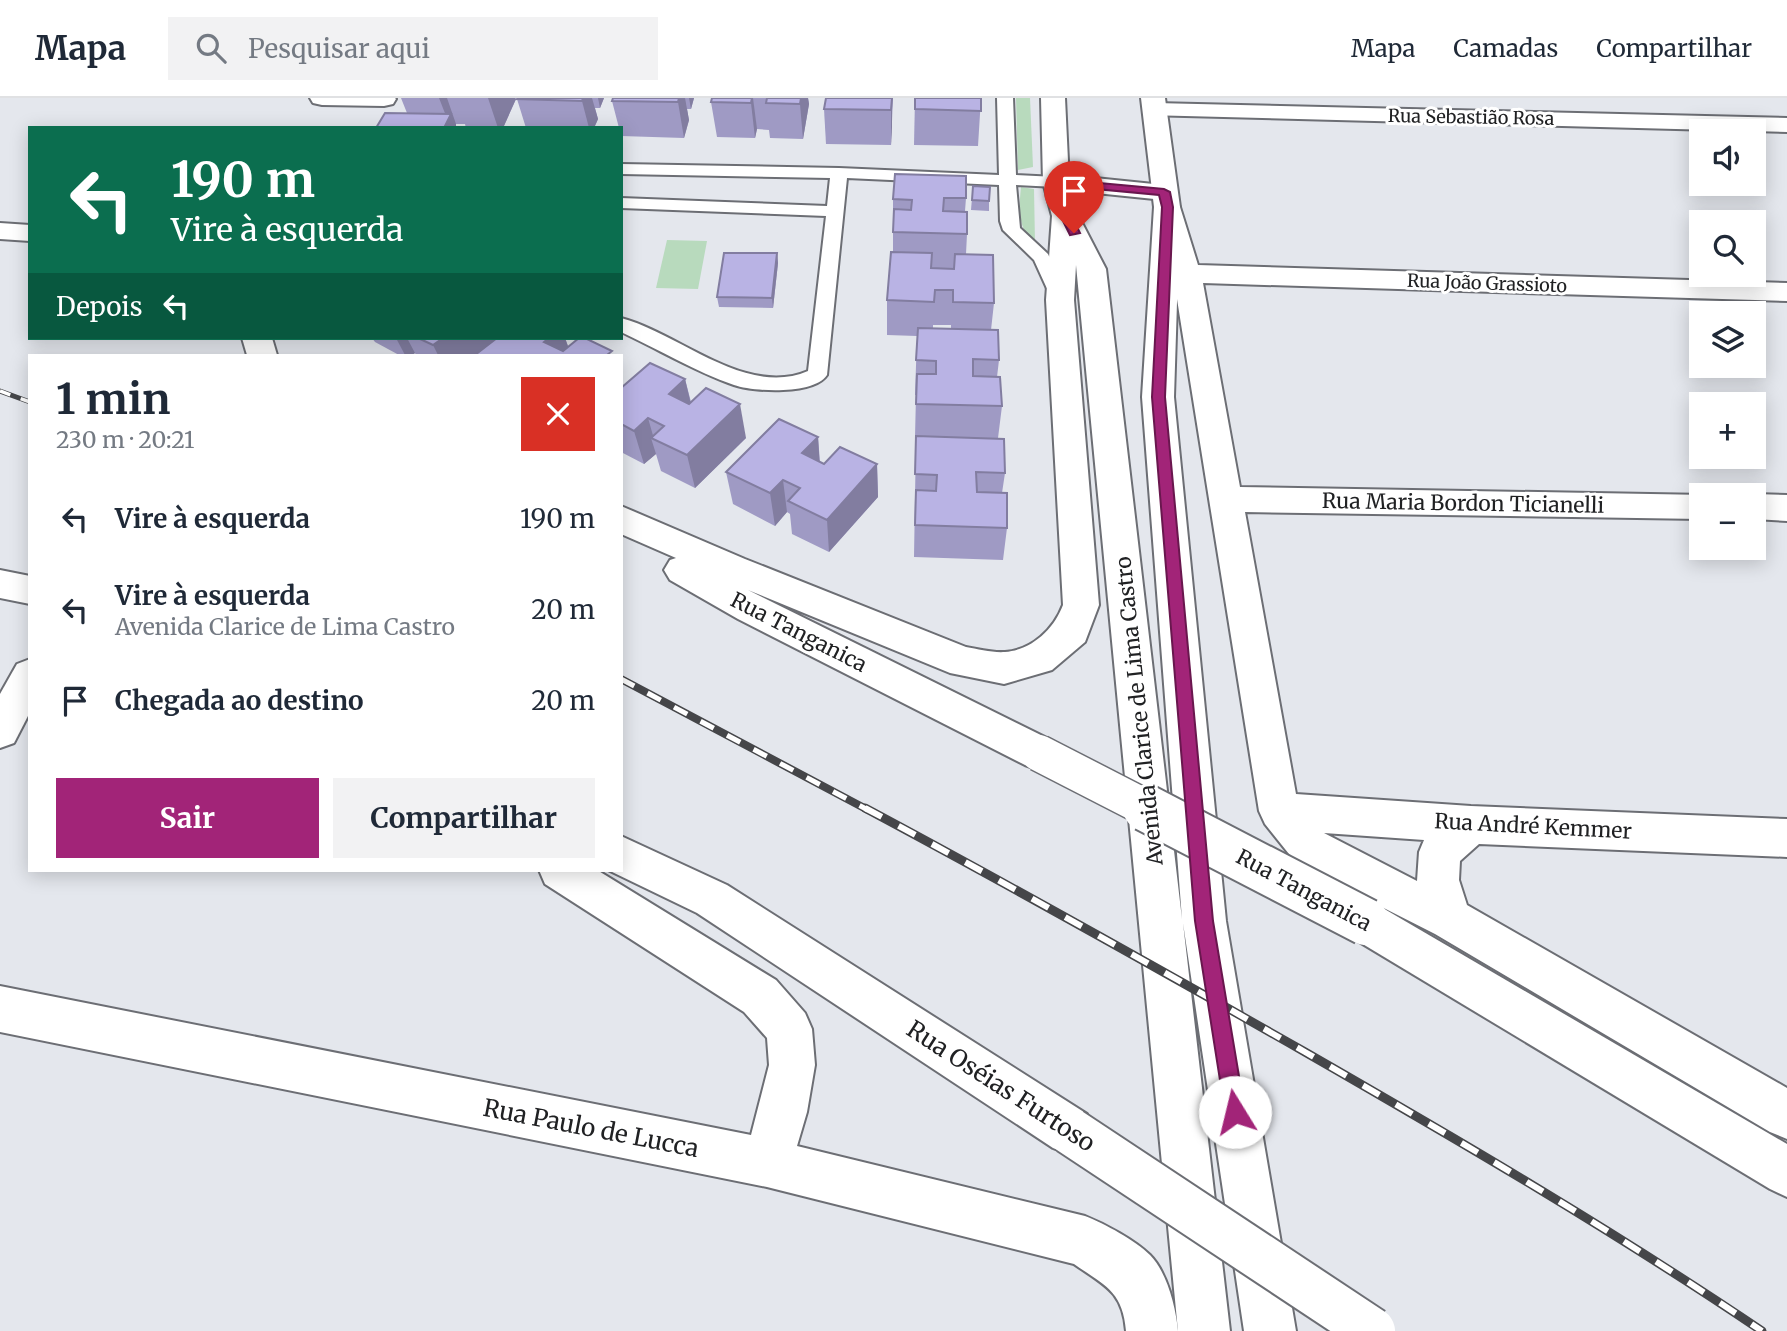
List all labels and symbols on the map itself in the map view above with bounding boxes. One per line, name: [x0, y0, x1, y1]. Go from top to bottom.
street label: Rua Sebastião Rosa: [1388, 104, 1555, 130]
pin: [1044, 161, 1104, 233]
street label: Rua João Grassioto: [1407, 269, 1567, 297]
street label: Rua Maria Bordon Ticianelli: [1322, 487, 1605, 519]
street label: Avenida Clarice de Lima Castro: [1109, 555, 1169, 868]
street label: Rua Tanganica: [726, 586, 872, 678]
street label: Rua André Kemmer: [1434, 807, 1632, 845]
street label: Rua Tanganica: [1232, 843, 1376, 937]
street label: Rua Oséias Furtoso: [901, 1013, 1101, 1159]
position arrow: [1198, 1075, 1272, 1149]
street label: Rua Paulo de Lucca: [481, 1092, 702, 1164]

